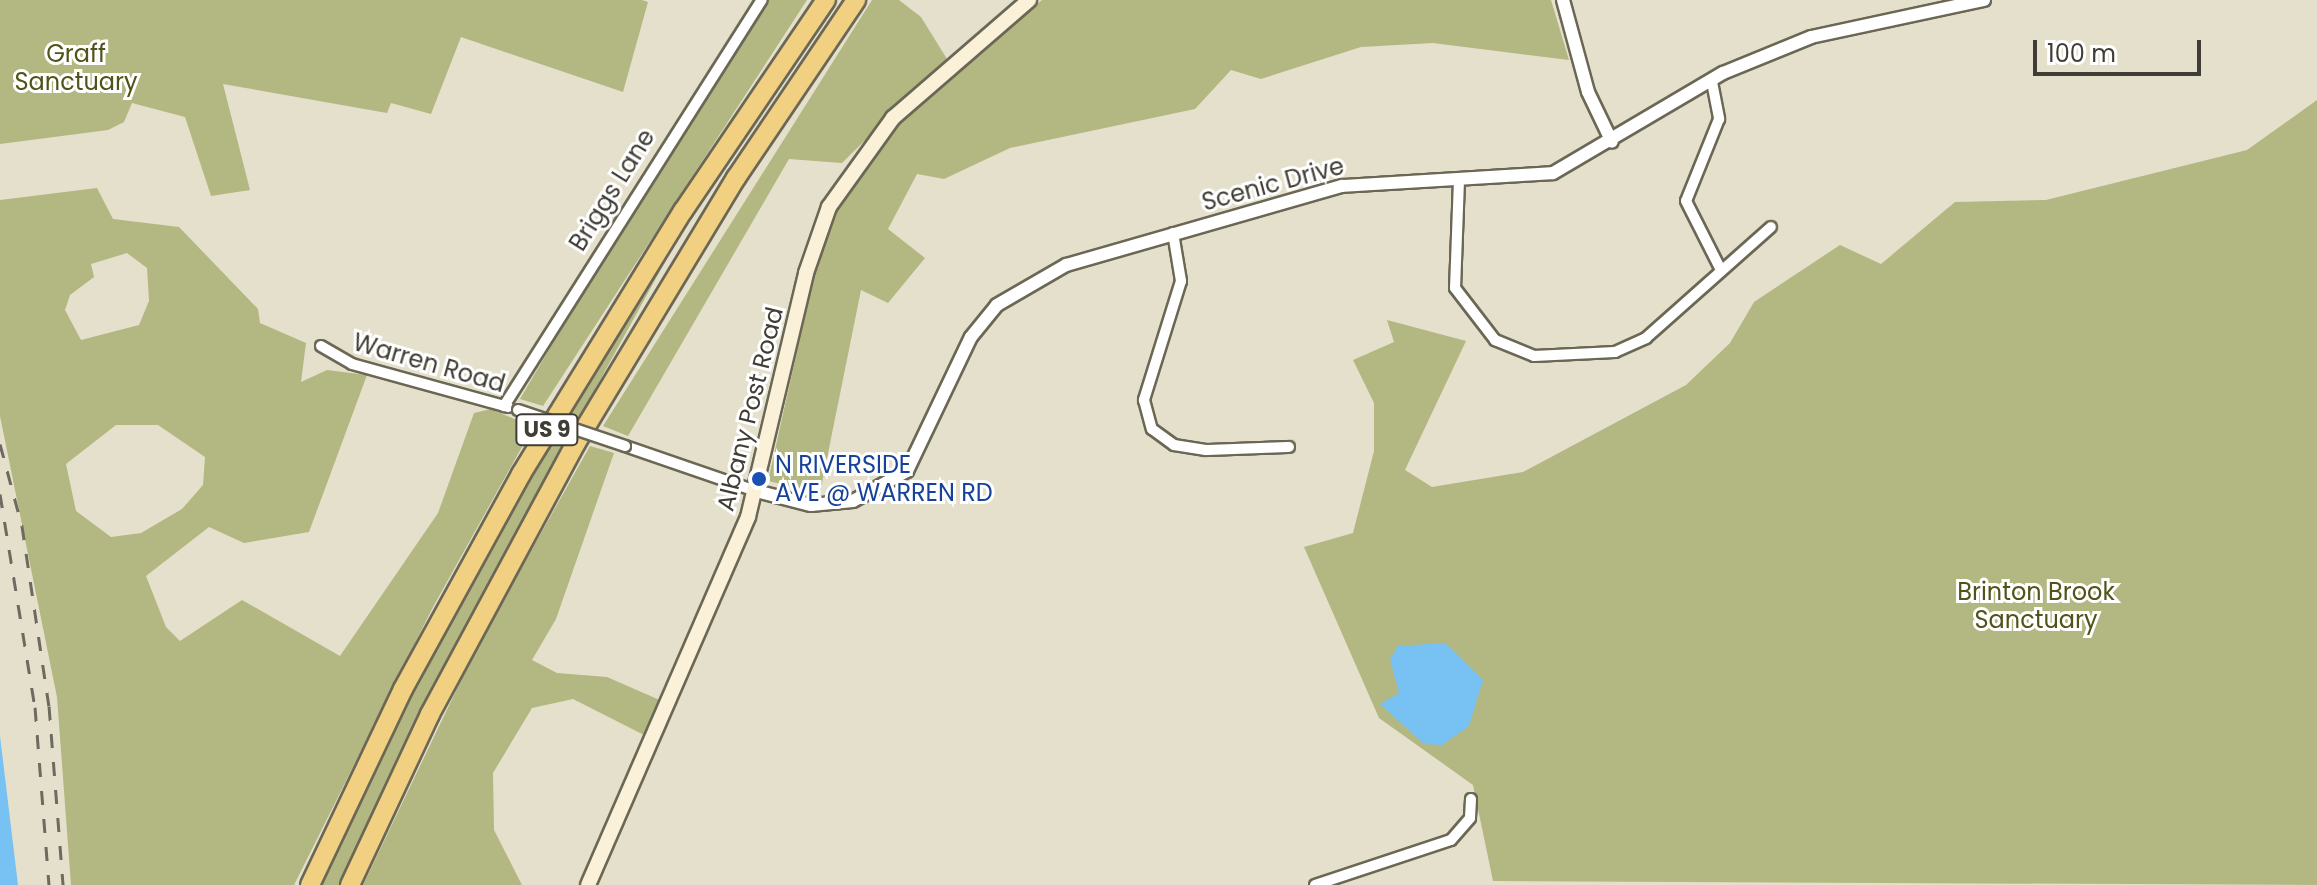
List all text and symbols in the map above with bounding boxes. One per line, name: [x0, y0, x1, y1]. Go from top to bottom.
scale bar: [2037, 24, 2205, 74]
text: 100 m: [2047, 37, 2116, 70]
park label: Graff Sanctuary: [14, 40, 138, 96]
street label: Briggs Lane: [563, 124, 661, 256]
street label: Scenic Drive: [1199, 151, 1347, 217]
street label: Albany Post Road: [711, 304, 789, 514]
street label: Warren Road: [350, 328, 508, 398]
road number: US 9: [515, 412, 579, 448]
place label: N RIVERSIDE AVE @ WARREN RD: [775, 451, 993, 507]
marker: N RIVERSIDE AVE @ WARREN RD: [750, 470, 768, 488]
park label: Brinton Brook Sanctuary: [1957, 578, 2115, 634]

